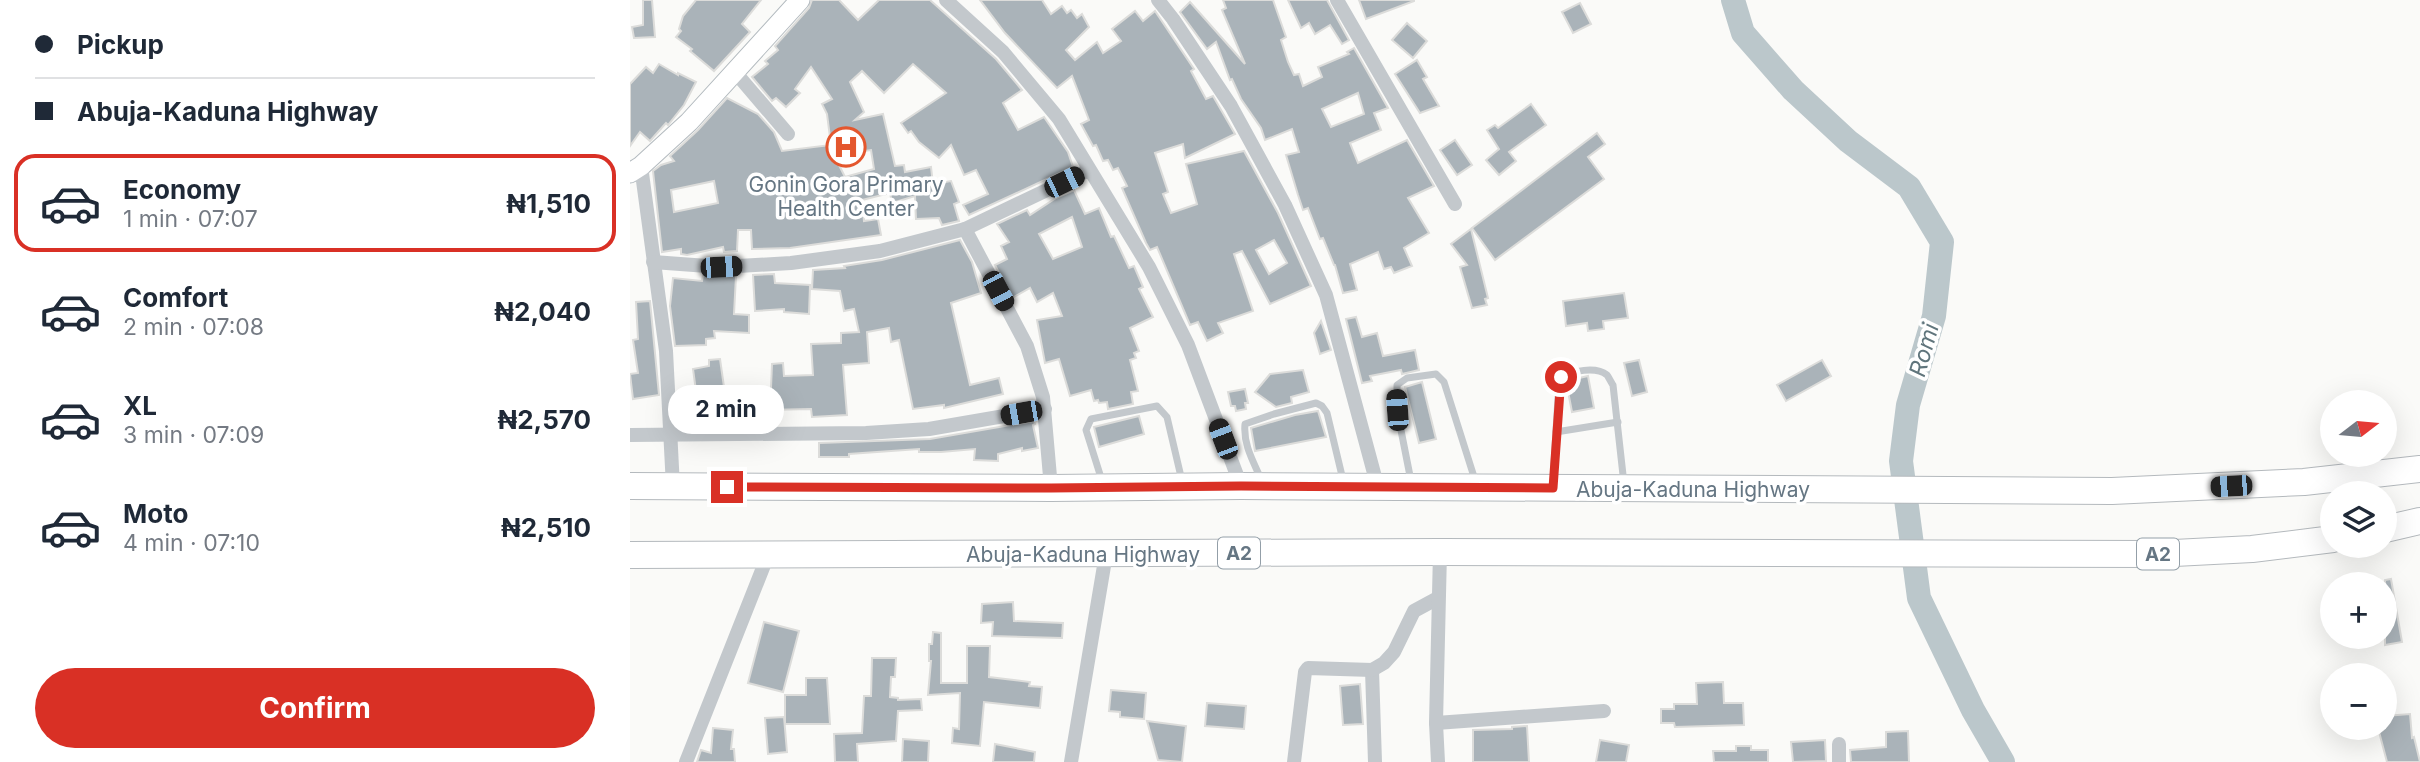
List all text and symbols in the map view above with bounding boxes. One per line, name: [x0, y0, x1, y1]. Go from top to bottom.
text: Pickup: [77, 29, 164, 60]
text: Abuja-Kaduna Highway: [77, 96, 379, 127]
hospital icon: Gonin Gora Primary Health Center: [825, 126, 867, 168]
car: [1041, 163, 1088, 201]
icon: car: [39, 172, 102, 235]
place label: Gonin Gora Primary Health Center: [749, 172, 944, 221]
text: Economy: [123, 174, 241, 205]
text: ₦1,510: [506, 188, 591, 219]
text: 1 min · 07:07: [123, 205, 258, 233]
car: [700, 255, 743, 279]
car: [979, 268, 1018, 314]
icon: car: [39, 280, 102, 343]
text: Comfort: [123, 282, 228, 313]
text: ₦2,040: [494, 296, 591, 327]
text: 2 min · 07:08: [123, 313, 264, 341]
water label: Romi: [1903, 320, 1945, 380]
route start: [1545, 361, 1577, 393]
callout: 2 min: [669, 386, 785, 434]
icon: car: [39, 388, 102, 451]
car: [1386, 388, 1409, 432]
text: XL: [123, 390, 157, 421]
north arrow: [2320, 390, 2398, 467]
map controls: [2320, 390, 2397, 740]
text: 2 min: [695, 395, 757, 423]
car: [999, 399, 1044, 427]
text: ₦2,570: [498, 404, 591, 435]
car: [1206, 416, 1241, 462]
text: 3 min · 07:09: [123, 421, 264, 449]
route end: [711, 471, 743, 503]
car: [2210, 474, 2253, 498]
street label: Abuja-Kaduna Highway: [1576, 477, 1810, 502]
button: layers: [2320, 481, 2397, 558]
icon: car: [39, 496, 102, 559]
text: Moto: [123, 498, 188, 529]
text: ₦2,510: [501, 512, 591, 543]
text: 4 min · 07:10: [123, 529, 260, 557]
road number: A2: [1218, 538, 1260, 568]
road number: A2: [2137, 538, 2179, 569]
street label: Abuja-Kaduna Highway: [966, 542, 1200, 567]
button: +: [2320, 572, 2397, 649]
button: −: [2320, 663, 2397, 740]
button: Confirm: [35, 668, 595, 748]

